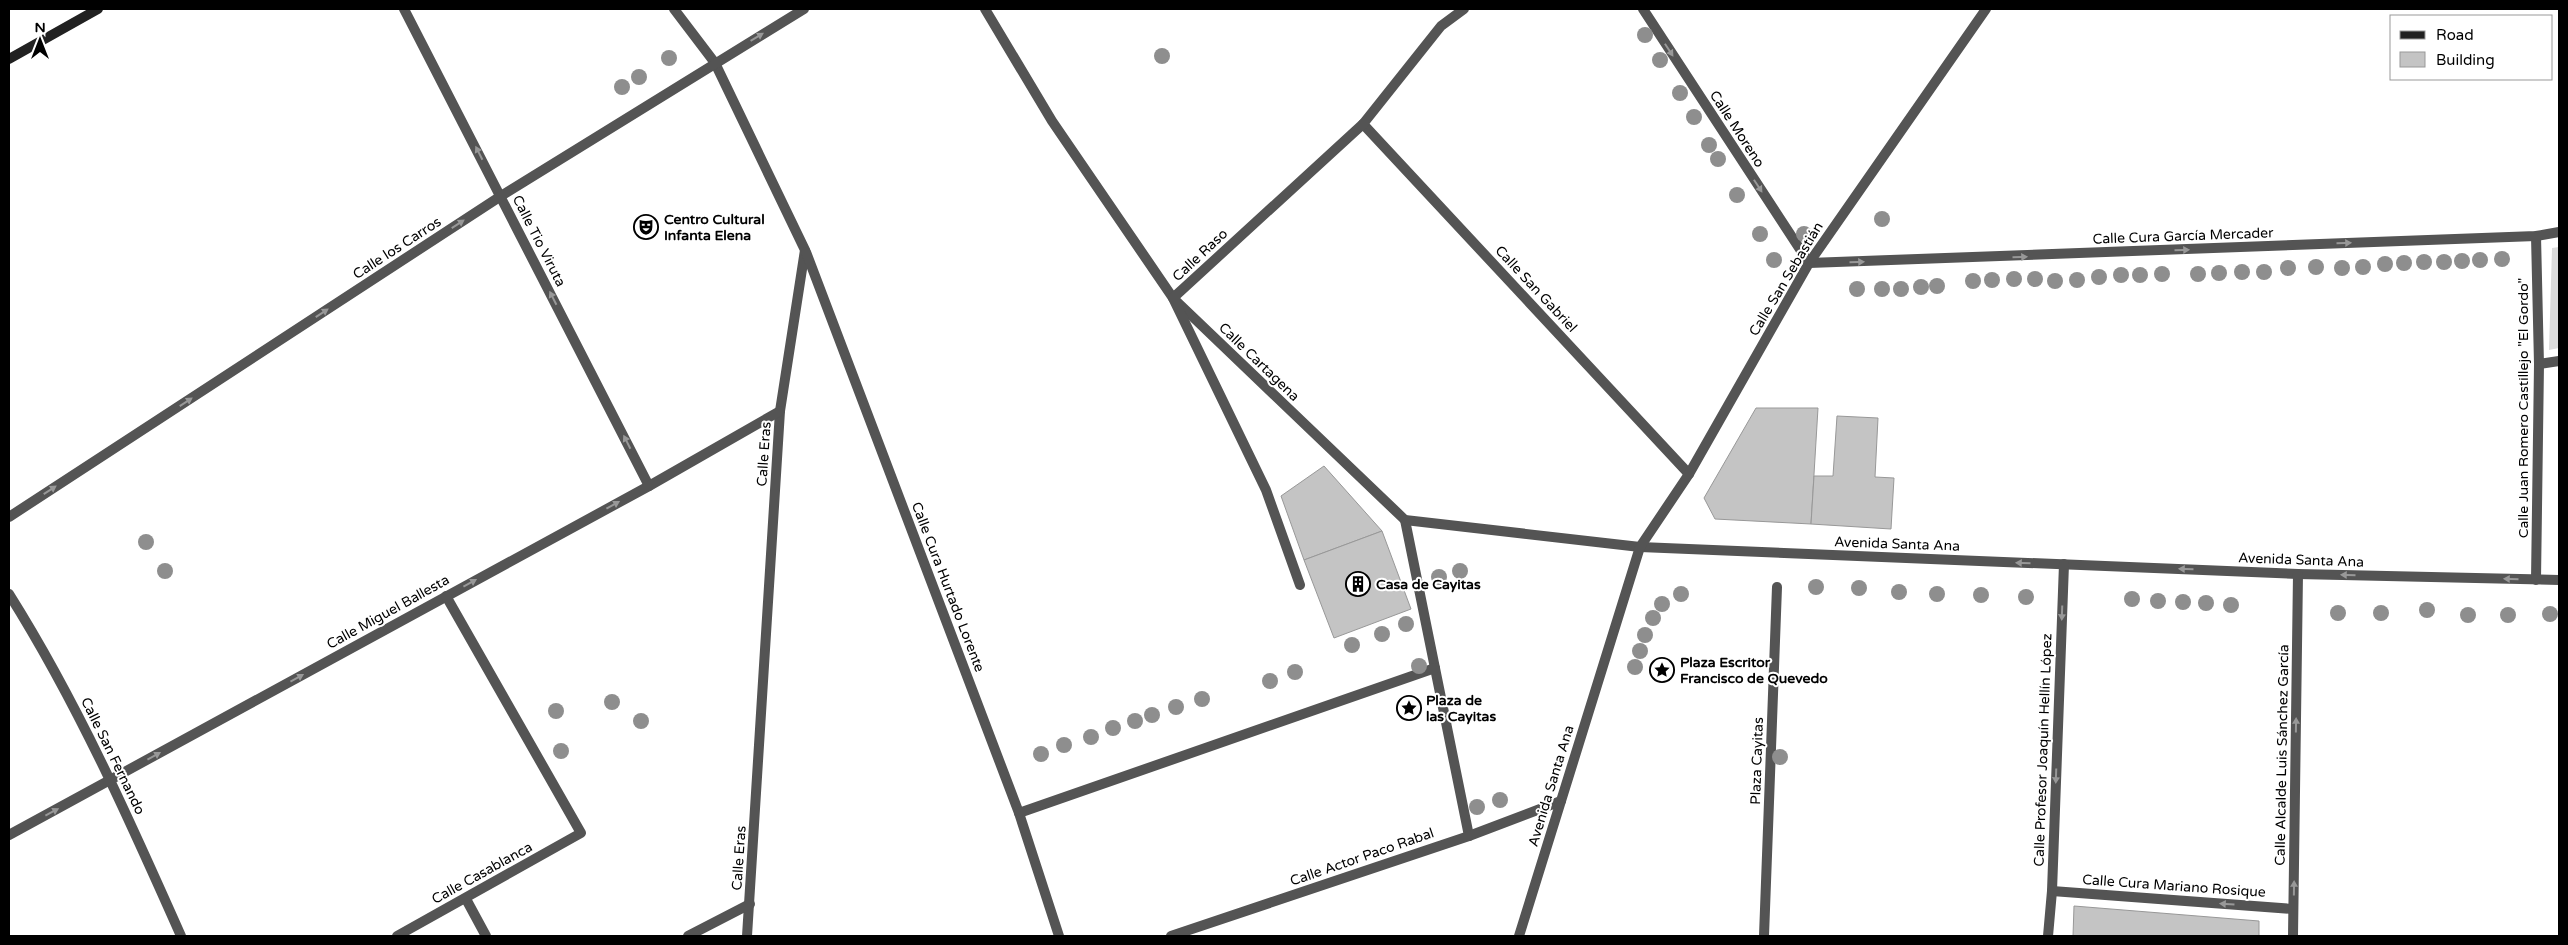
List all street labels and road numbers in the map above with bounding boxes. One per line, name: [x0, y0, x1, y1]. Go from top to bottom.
street label: Calle Moreno: [1706, 87, 1768, 171]
street label: Calle Tio Viruta: [509, 192, 569, 290]
street label: Calle los Carros: [350, 213, 445, 283]
street label: Calle San Sebastián: [1745, 219, 1827, 339]
street label: Calle Cura García Mercader: [2092, 224, 2274, 248]
street label: Calle Raso: [1169, 225, 1231, 285]
street label: Calle San Gabriel: [1491, 242, 1581, 336]
street label: Calle Juan Romero Castillejo "El Gordo": [2515, 278, 2532, 538]
street label: Calle Cartagena: [1215, 319, 1303, 405]
street label: Calle Eras: [753, 421, 775, 487]
street label: Calle Cura Hurtado Lorente: [908, 500, 988, 674]
street label: Avenida Santa Ana: [1834, 533, 1960, 555]
street label: Avenida Santa Ana: [2238, 549, 2364, 571]
street label: Calle Miguel Ballesta: [324, 571, 452, 653]
street label: Calle Profesor Joaquín Hellín López: [2030, 633, 2056, 867]
street label: Calle Alcalde Luis Sánchez García: [2272, 644, 2292, 866]
street label: Calle San Fernando: [77, 695, 149, 817]
street label: Plaza Cayitas: [1747, 717, 1767, 805]
street label: Avenida Santa Ana: [1524, 723, 1578, 849]
street label: Calle Actor Paco Rabal: [1288, 824, 1436, 890]
street label: Calle Eras: [728, 825, 750, 891]
street label: Calle Casablanca: [429, 838, 535, 908]
street label: Calle Cura Mariano Rosique: [2082, 871, 2266, 901]

